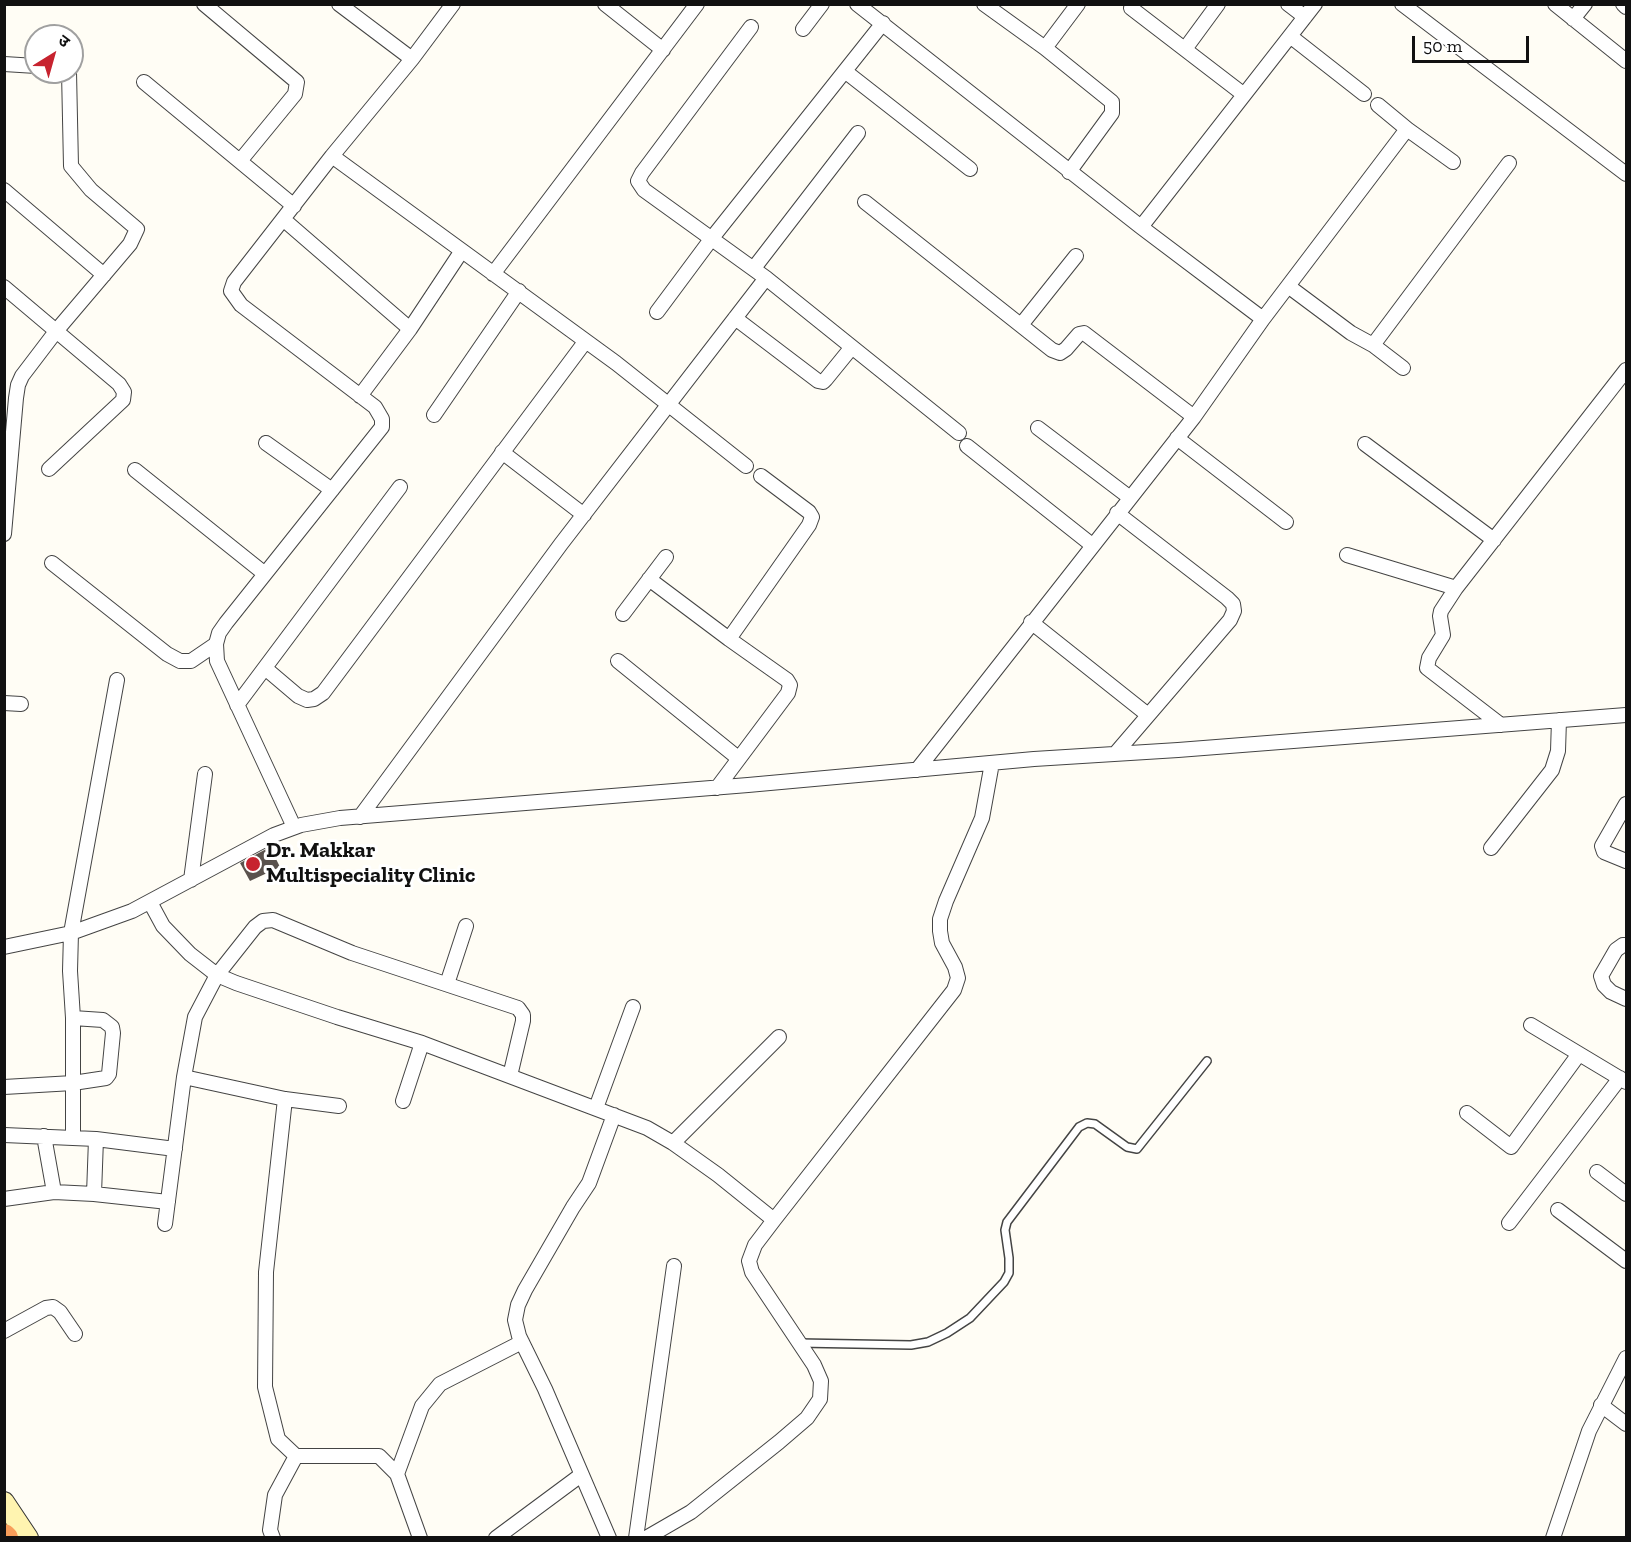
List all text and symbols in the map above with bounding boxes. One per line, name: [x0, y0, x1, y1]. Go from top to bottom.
north arrow: [24, 24, 84, 84]
scale bar: [1415, 24, 1532, 62]
text: उ: [54, 30, 73, 51]
text: 50 m: [1423, 35, 1462, 57]
place label: Dr. Makkar Multispeciality Clinic: [266, 838, 475, 890]
marker: Dr. Makkar Multispeciality Clinic: [244, 855, 262, 873]

